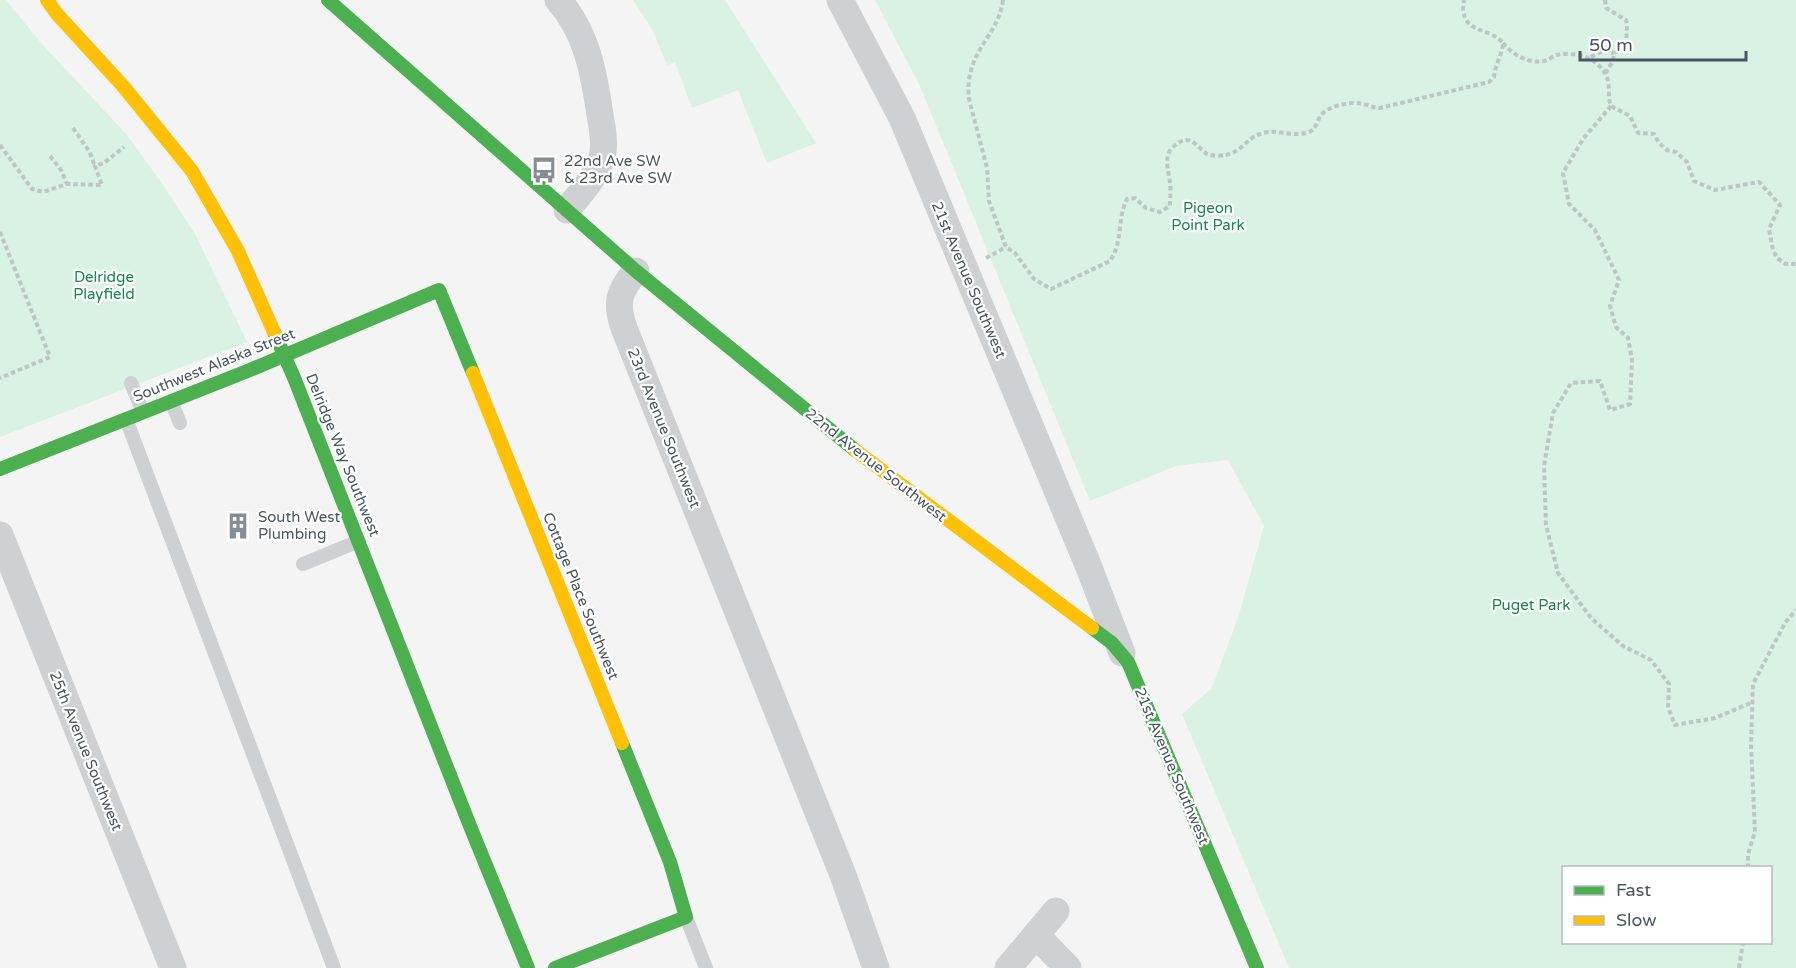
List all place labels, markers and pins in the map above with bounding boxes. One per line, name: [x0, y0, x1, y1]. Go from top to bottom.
place label: 22nd Ave SW & 23rd Ave SW: [564, 152, 672, 187]
bus stop icon: 22nd Ave SW & 23rd Ave SW: [529, 155, 559, 185]
place label: South West Plumbing: [258, 508, 340, 543]
building icon: South West Plumbing: [223, 511, 253, 541]

